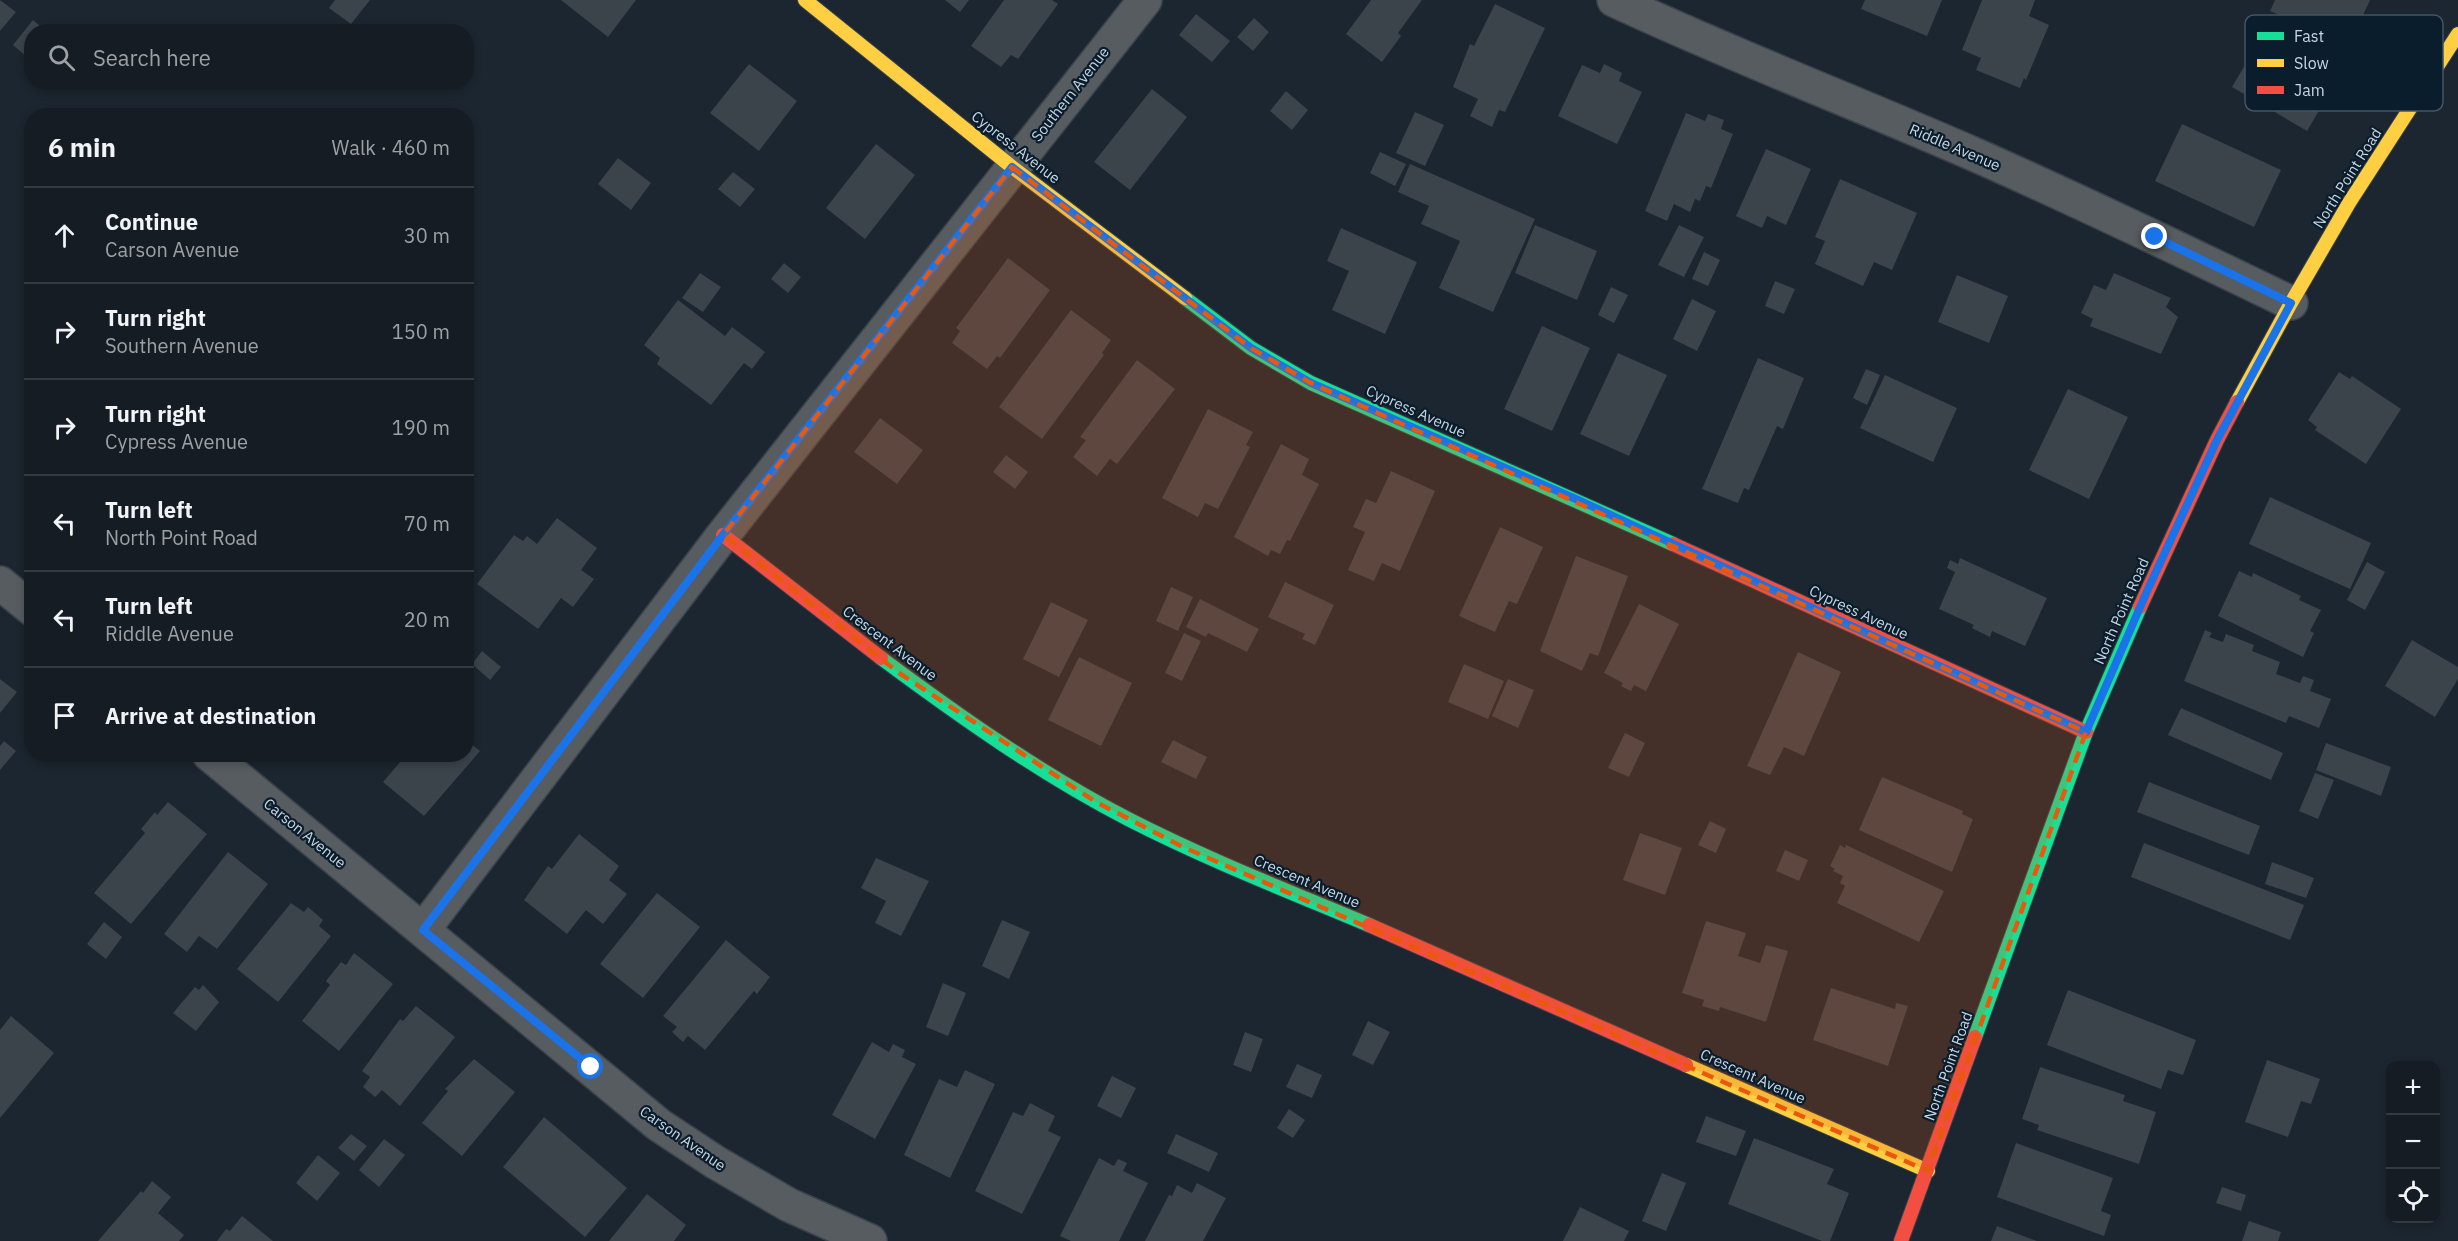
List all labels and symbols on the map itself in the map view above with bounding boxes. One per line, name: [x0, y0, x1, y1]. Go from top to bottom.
legend: [2245, 15, 2443, 111]
text: Fast: [2294, 26, 2324, 46]
street label: Southern Avenue: [1027, 43, 1113, 145]
text: Slow: [2294, 53, 2329, 73]
text: Jam: [2294, 80, 2325, 100]
street label: Cypress Avenue: [968, 106, 1064, 188]
street label: Riddle Avenue: [1907, 119, 2003, 175]
street label: North Point Road: [2309, 124, 2385, 232]
route end: [2141, 223, 2167, 249]
street label: Cypress Avenue: [1363, 380, 1469, 442]
street label: North Point Road: [2089, 555, 2153, 667]
street label: Cypress Avenue: [1806, 581, 1912, 643]
street label: Crescent Avenue: [839, 601, 941, 685]
street label: Carson Avenue: [260, 794, 350, 872]
street label: Crescent Avenue: [1251, 850, 1363, 912]
street label: North Point Road: [1919, 1009, 1977, 1123]
street label: Crescent Avenue: [1697, 1044, 1809, 1108]
route start: [577, 1053, 603, 1079]
street label: Carson Avenue: [636, 1101, 730, 1175]

